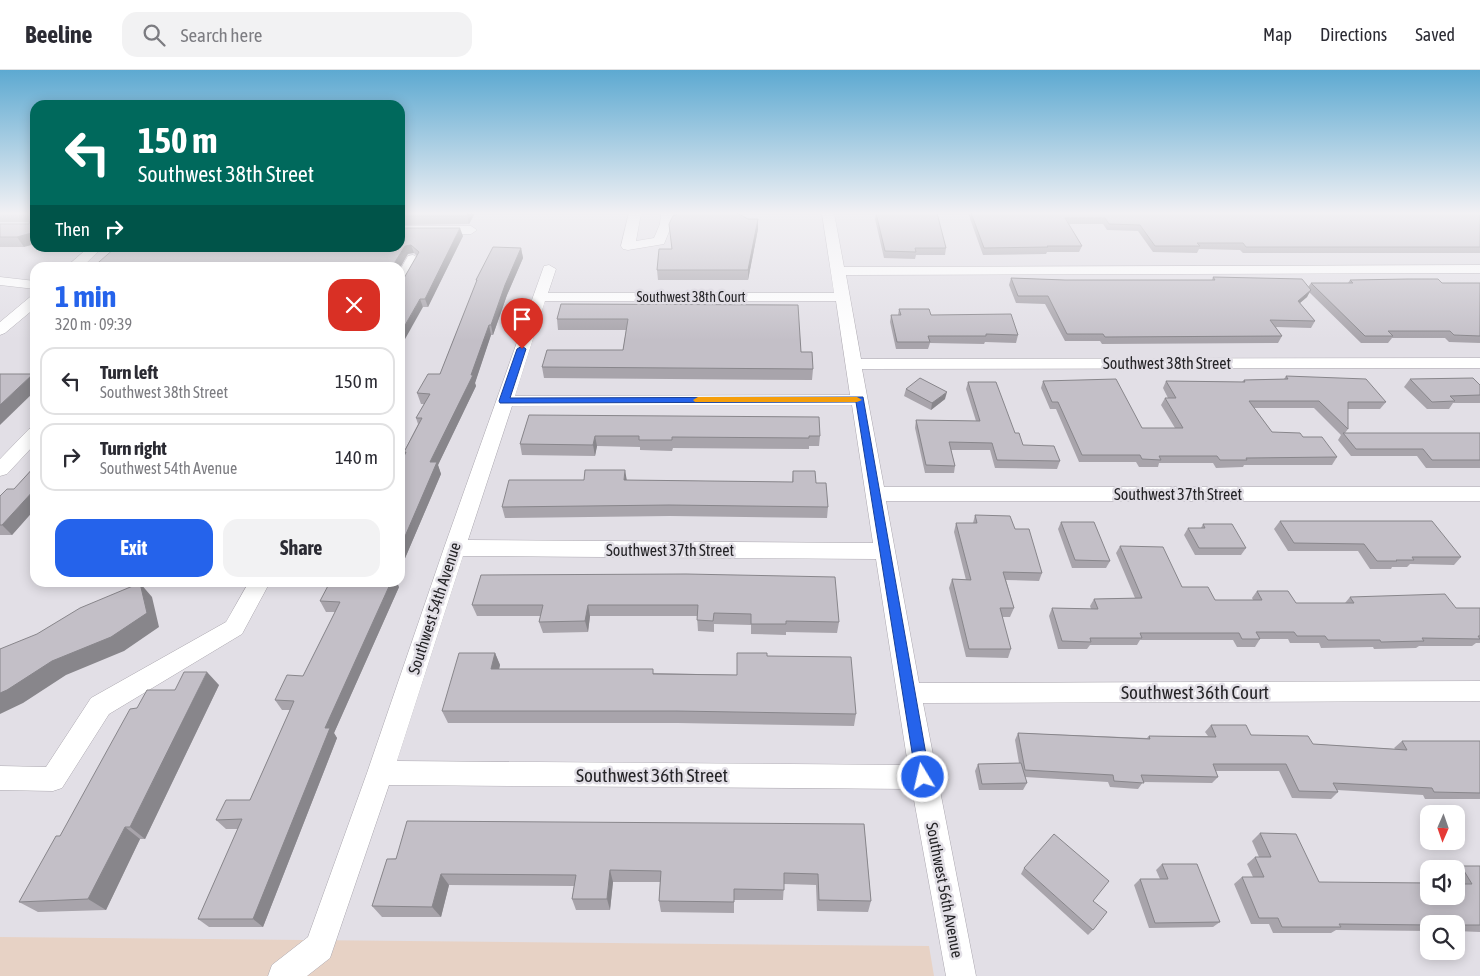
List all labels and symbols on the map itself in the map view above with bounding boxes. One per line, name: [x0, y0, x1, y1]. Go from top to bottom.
street label: Southwest 38th Court: [636, 289, 746, 305]
pin: [501, 298, 543, 349]
street label: Southwest 38th Street: [1103, 354, 1231, 372]
street label: Southwest 37th Street: [1114, 485, 1242, 503]
street label: Southwest 54th Avenue: [404, 540, 464, 676]
street label: Southwest 37th Street: [606, 541, 734, 559]
street label: Southwest 36th Court: [1121, 681, 1269, 703]
position arrow: [896, 750, 948, 802]
street label: Southwest 36th Street: [576, 764, 728, 786]
north arrow: [1420, 805, 1465, 850]
street label: Southwest 56th Avenue: [923, 821, 967, 959]

